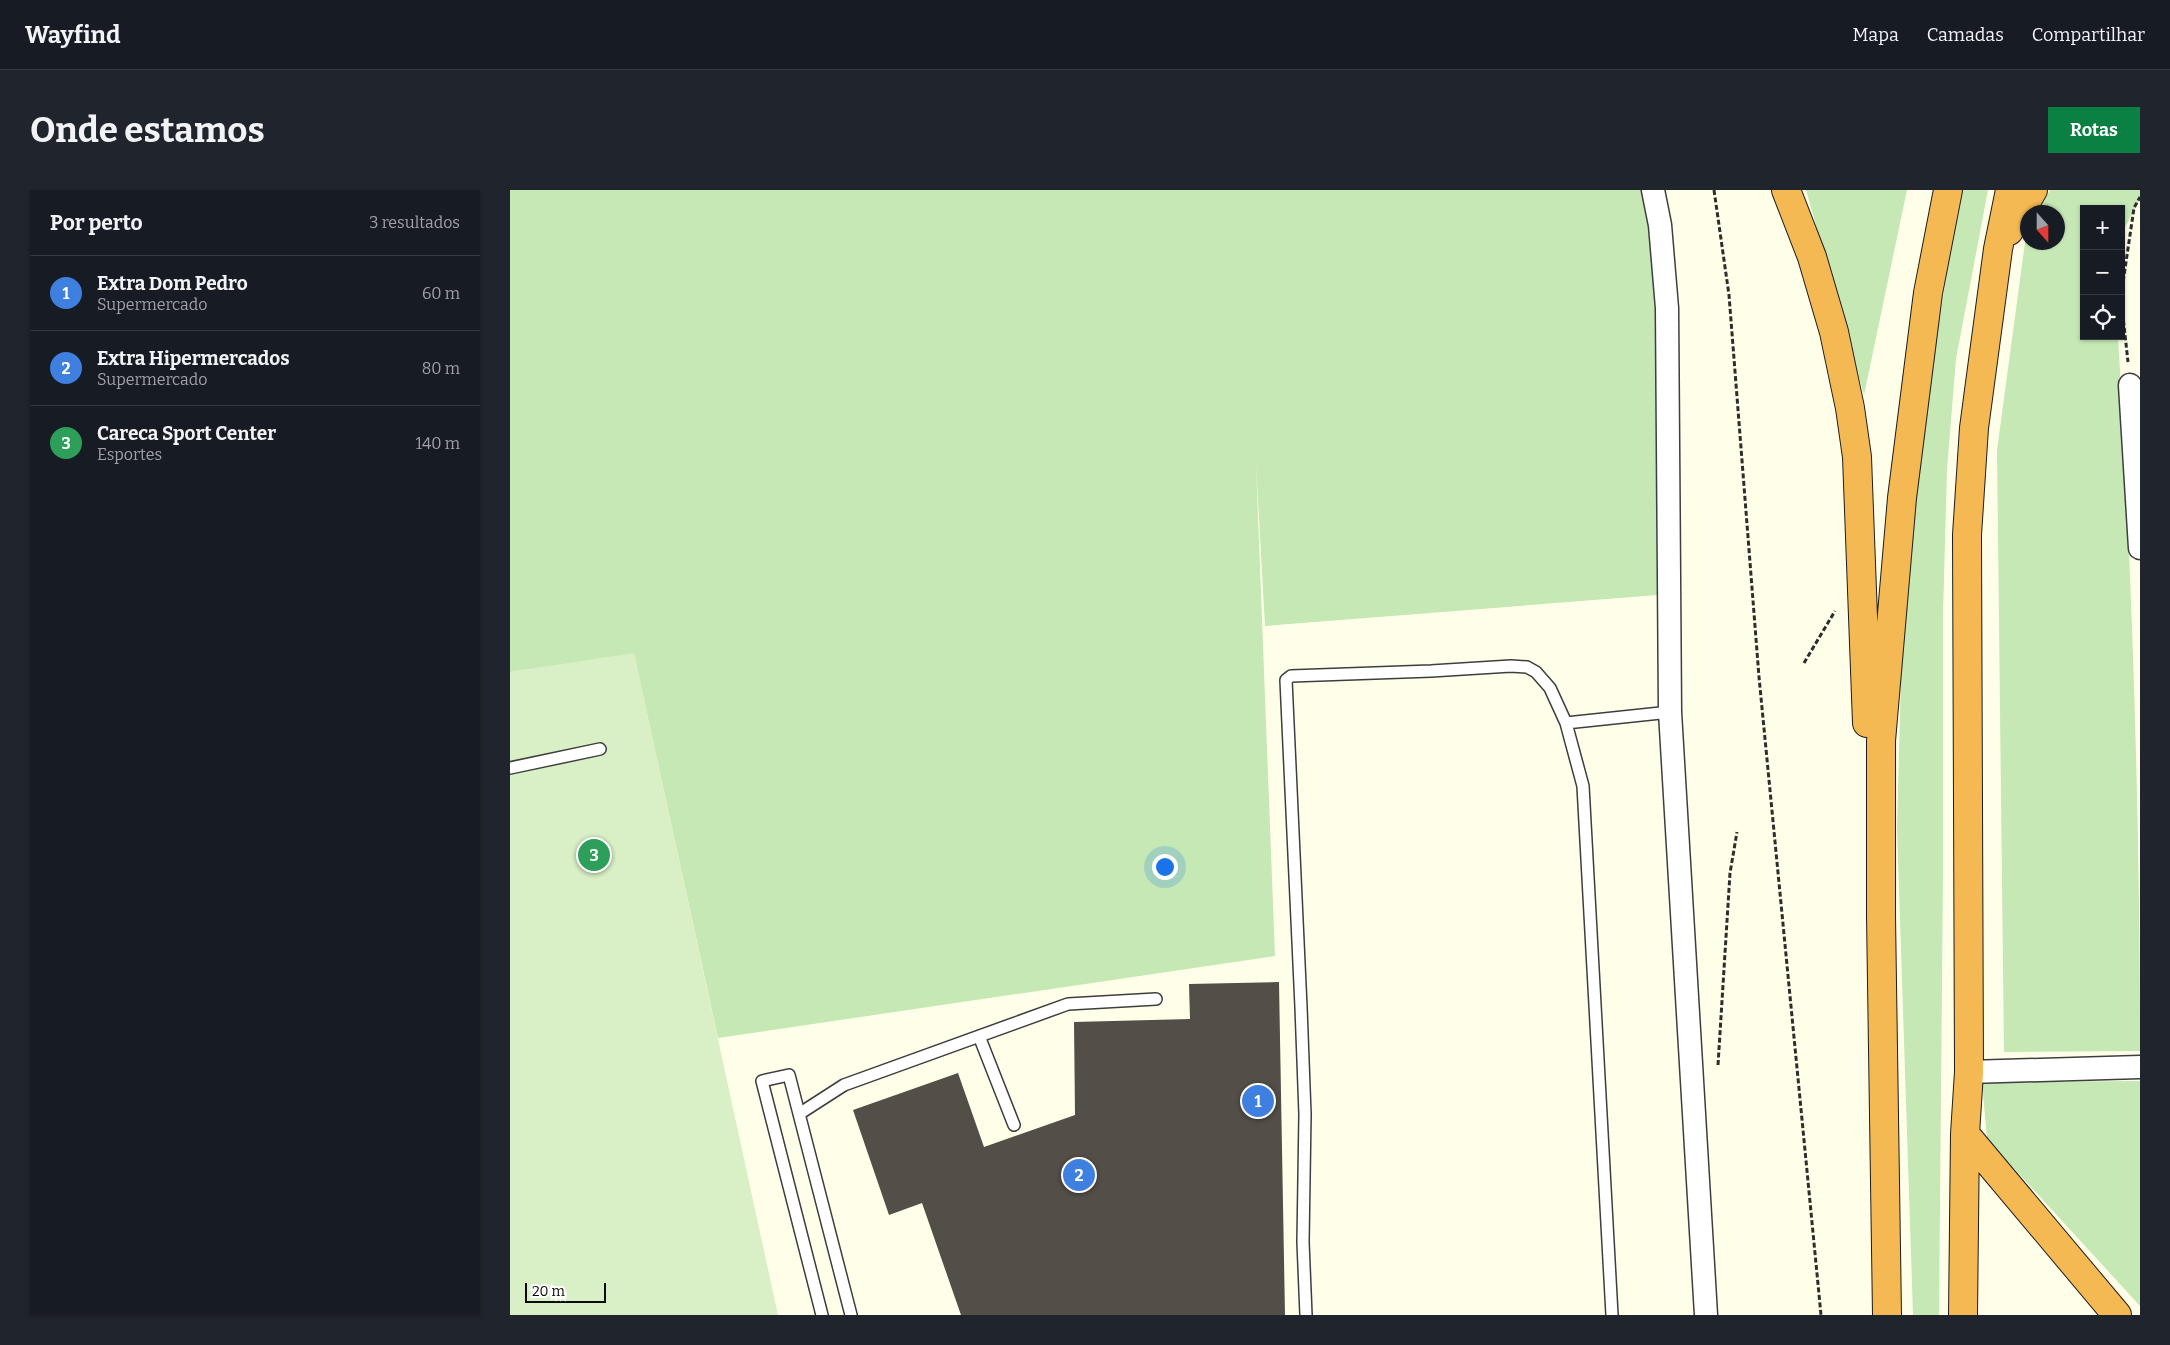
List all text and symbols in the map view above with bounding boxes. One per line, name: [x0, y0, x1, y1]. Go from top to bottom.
text: Wayfind: [25, 21, 121, 49]
text: Mapa: [1853, 24, 1899, 46]
text: Camadas: [1927, 24, 2004, 46]
text: Compartilhar: [2032, 24, 2145, 46]
button: Rotas: [2048, 107, 2140, 153]
text: Onde estamos: [30, 109, 265, 151]
north arrow: [2020, 205, 2065, 250]
map controls: [2080, 205, 2125, 340]
button: +: [2080, 205, 2125, 250]
text: Por perto: [50, 210, 143, 236]
text: 3 resultados: [369, 213, 460, 232]
button: −: [2080, 250, 2125, 295]
text: Extra Dom Pedro: [97, 272, 248, 295]
text: 1: [63, 284, 69, 303]
text: 60 m: [422, 284, 460, 303]
text: Supermercado: [97, 295, 207, 314]
button: locate: [2080, 295, 2125, 340]
text: Extra Hipermercados: [97, 347, 290, 370]
text: 2: [61, 359, 71, 378]
text: 80 m: [422, 359, 460, 378]
text: Supermercado: [97, 370, 207, 389]
text: Careca Sport Center: [97, 422, 276, 445]
text: 3: [61, 434, 71, 453]
text: 140 m: [415, 434, 460, 453]
text: Esportes: [97, 445, 162, 464]
pin: 3: [578, 836, 610, 874]
your location: [1152, 854, 1178, 880]
pin: 1: [1242, 1082, 1274, 1120]
pin: 2: [1063, 1156, 1095, 1194]
scale bar: [525, 1280, 606, 1303]
text: 20 m: [532, 1283, 565, 1300]

